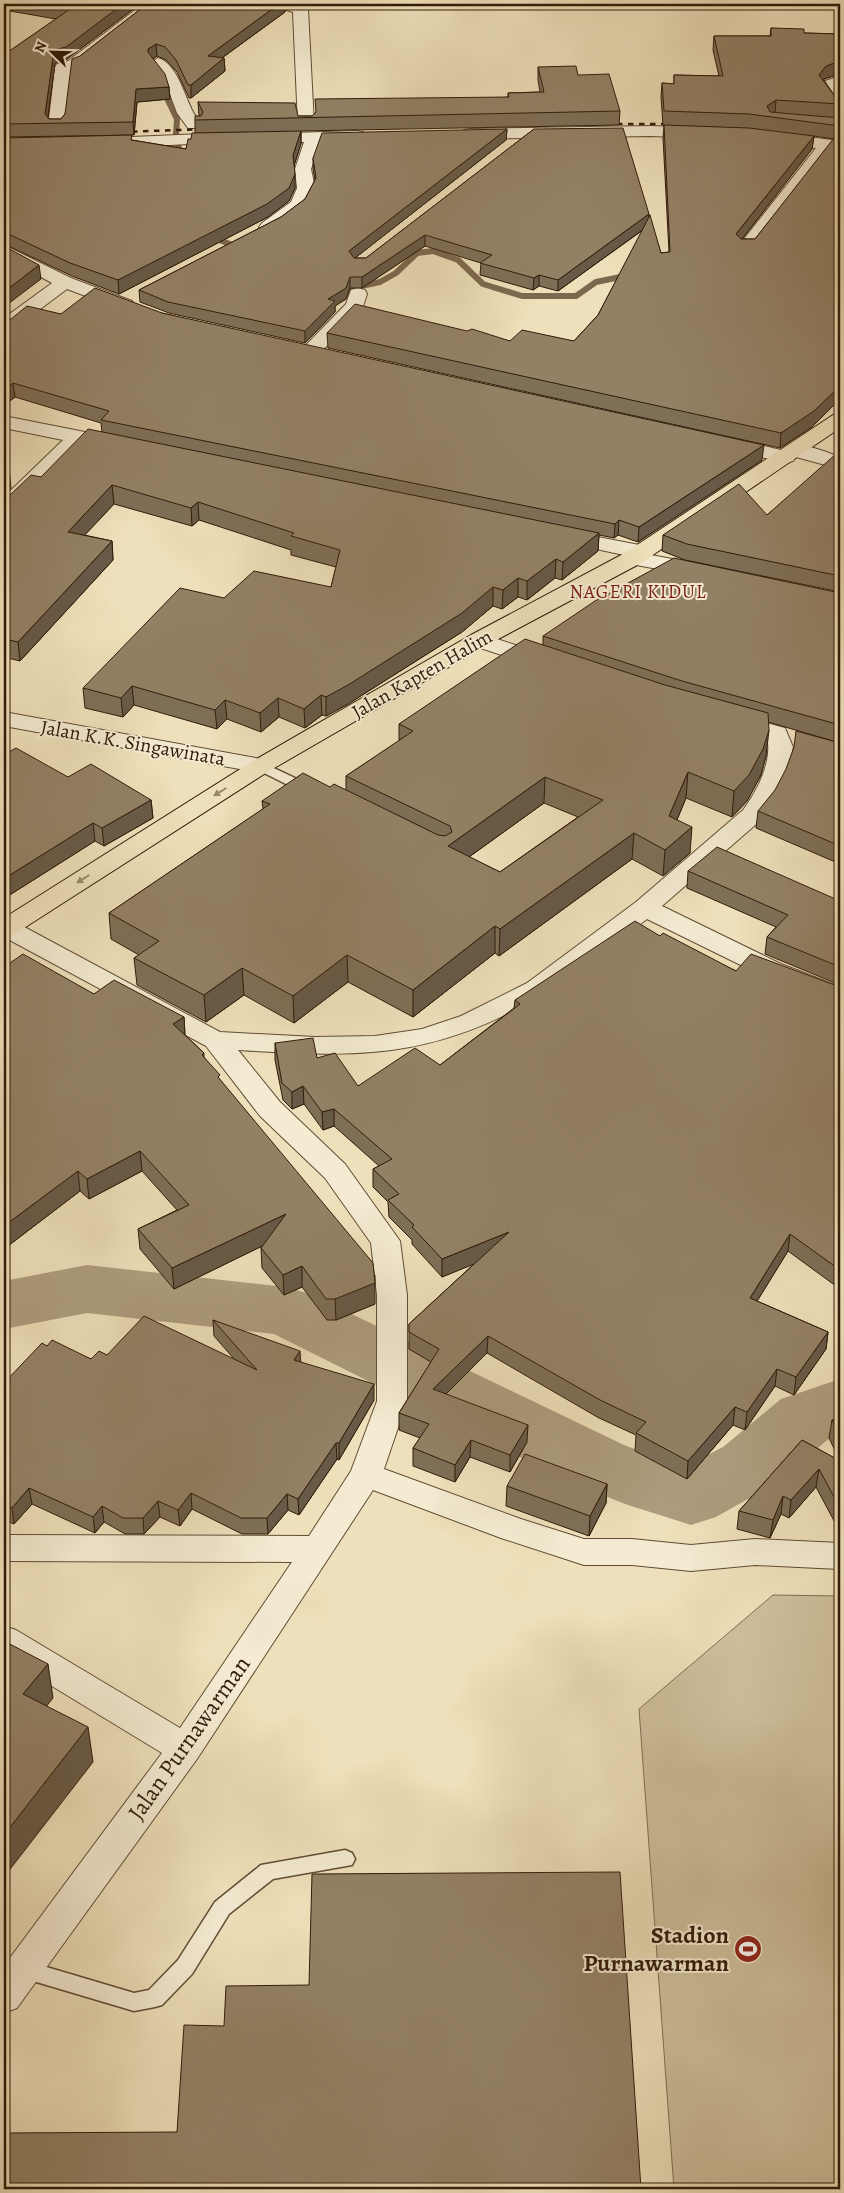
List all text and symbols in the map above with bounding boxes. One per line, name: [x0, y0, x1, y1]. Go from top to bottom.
north arrow: [28, 28, 78, 78]
text: N: [30, 39, 51, 56]
district label: NAGERI KIDUL: [569, 579, 707, 605]
street label: Jalan Kapten Halim: [347, 623, 498, 725]
street label: Jalan K.K. Singawinata: [39, 713, 228, 773]
one-way arrow: [214, 788, 227, 797]
one-way arrow: [76, 875, 89, 884]
street label: Jalan Purnawarman: [120, 1649, 258, 1827]
place label: Stadion Purnawarman: [583, 1919, 730, 1979]
sports icon: Stadion Purnawarman: [733, 1934, 763, 1964]

